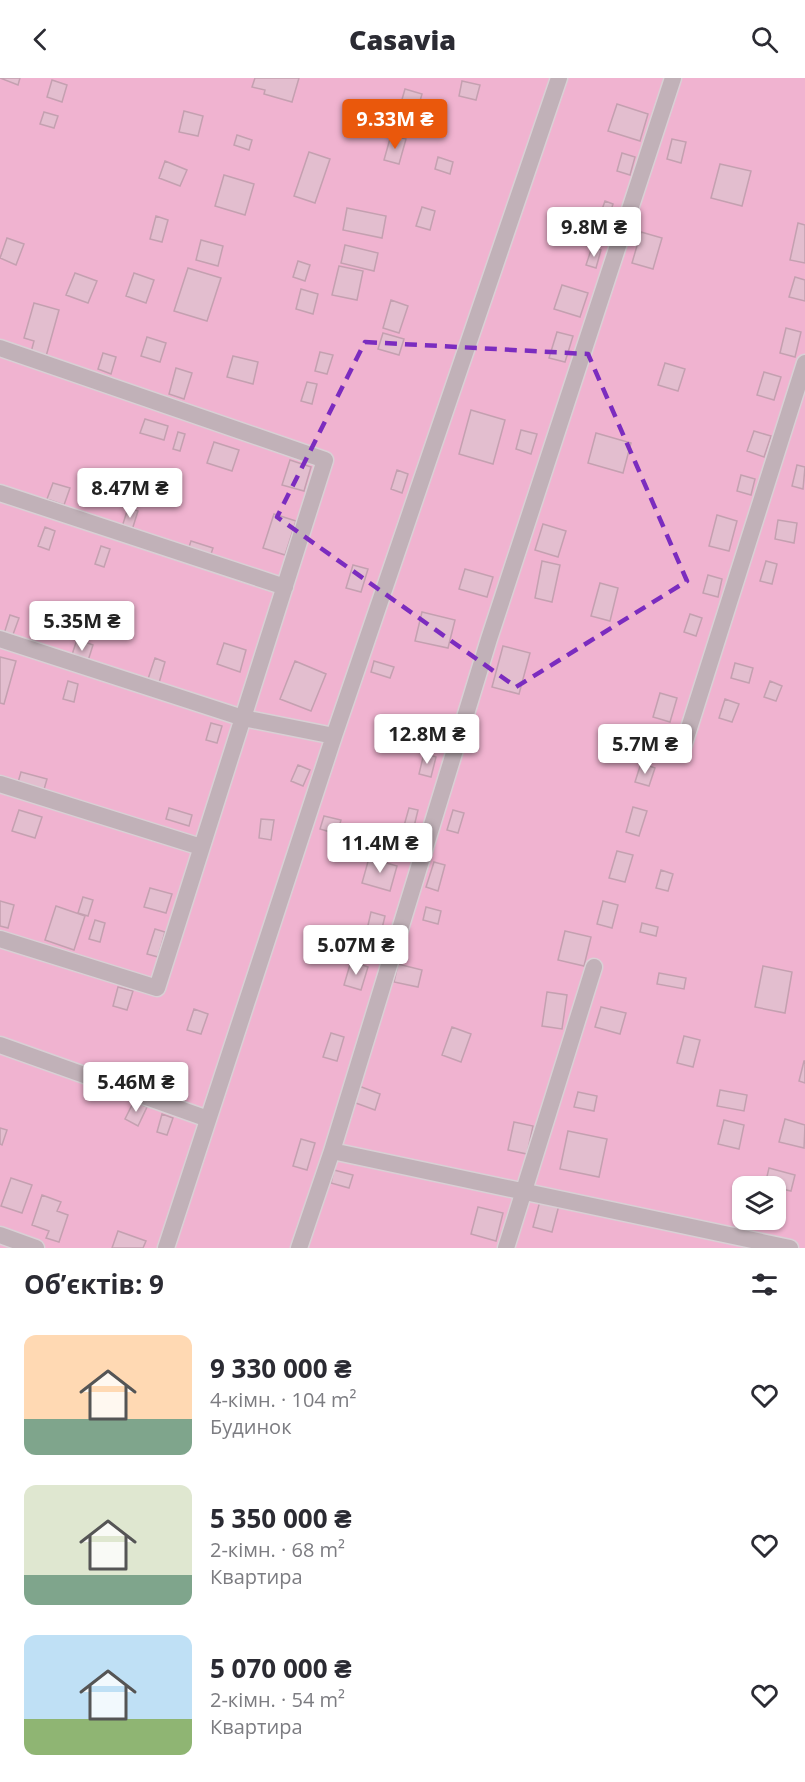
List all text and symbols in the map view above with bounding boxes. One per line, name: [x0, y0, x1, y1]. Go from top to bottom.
text: Casavia: [349, 21, 456, 58]
icon: back: [24, 23, 57, 56]
icon: search: [748, 23, 781, 56]
pin: 9.33M ₴: [340, 99, 450, 150]
text: 9.33M ₴: [356, 105, 434, 132]
pin: 9.8M ₴: [545, 207, 643, 258]
text: 9.8M ₴: [561, 213, 627, 240]
pin: 8.47M ₴: [75, 468, 185, 519]
text: 8.47M ₴: [91, 474, 169, 501]
pin: 5.35M ₴: [27, 601, 137, 652]
text: 5.35M ₴: [43, 607, 121, 634]
pin: 12.8M ₴: [372, 714, 482, 765]
text: 12.8M ₴: [388, 720, 466, 747]
pin: 5.7M ₴: [596, 724, 694, 775]
text: 5.7M ₴: [612, 730, 678, 757]
pin: 11.4M ₴: [325, 823, 435, 874]
text: 11.4M ₴: [341, 829, 419, 856]
pin: 5.07M ₴: [301, 925, 411, 976]
text: 5.07M ₴: [317, 931, 395, 958]
pin: 5.46M ₴: [81, 1062, 191, 1113]
text: 5.46M ₴: [97, 1068, 175, 1095]
map controls: [732, 1176, 786, 1230]
button: layers: [732, 1176, 786, 1230]
text: Об’єктів: 9: [24, 1266, 164, 1302]
icon: filters: [748, 1268, 781, 1301]
text: 9 330 000 ₴: [210, 1350, 352, 1386]
icon: home: [72, 1359, 144, 1431]
icon: heart: [748, 1379, 781, 1412]
text: 4-кімн. · 104 m²: [210, 1386, 356, 1413]
text: Будинок: [210, 1413, 291, 1440]
text: 5 350 000 ₴: [210, 1500, 352, 1536]
icon: home: [72, 1509, 144, 1581]
icon: heart: [748, 1529, 781, 1562]
text: 2-кімн. · 68 m²: [210, 1536, 345, 1563]
text: Квартира: [210, 1563, 303, 1590]
text: 5 070 000 ₴: [210, 1650, 352, 1686]
icon: home: [72, 1659, 144, 1731]
icon: heart: [748, 1679, 781, 1712]
text: 2-кімн. · 54 m²: [210, 1686, 345, 1713]
text: Квартира: [210, 1713, 303, 1740]

